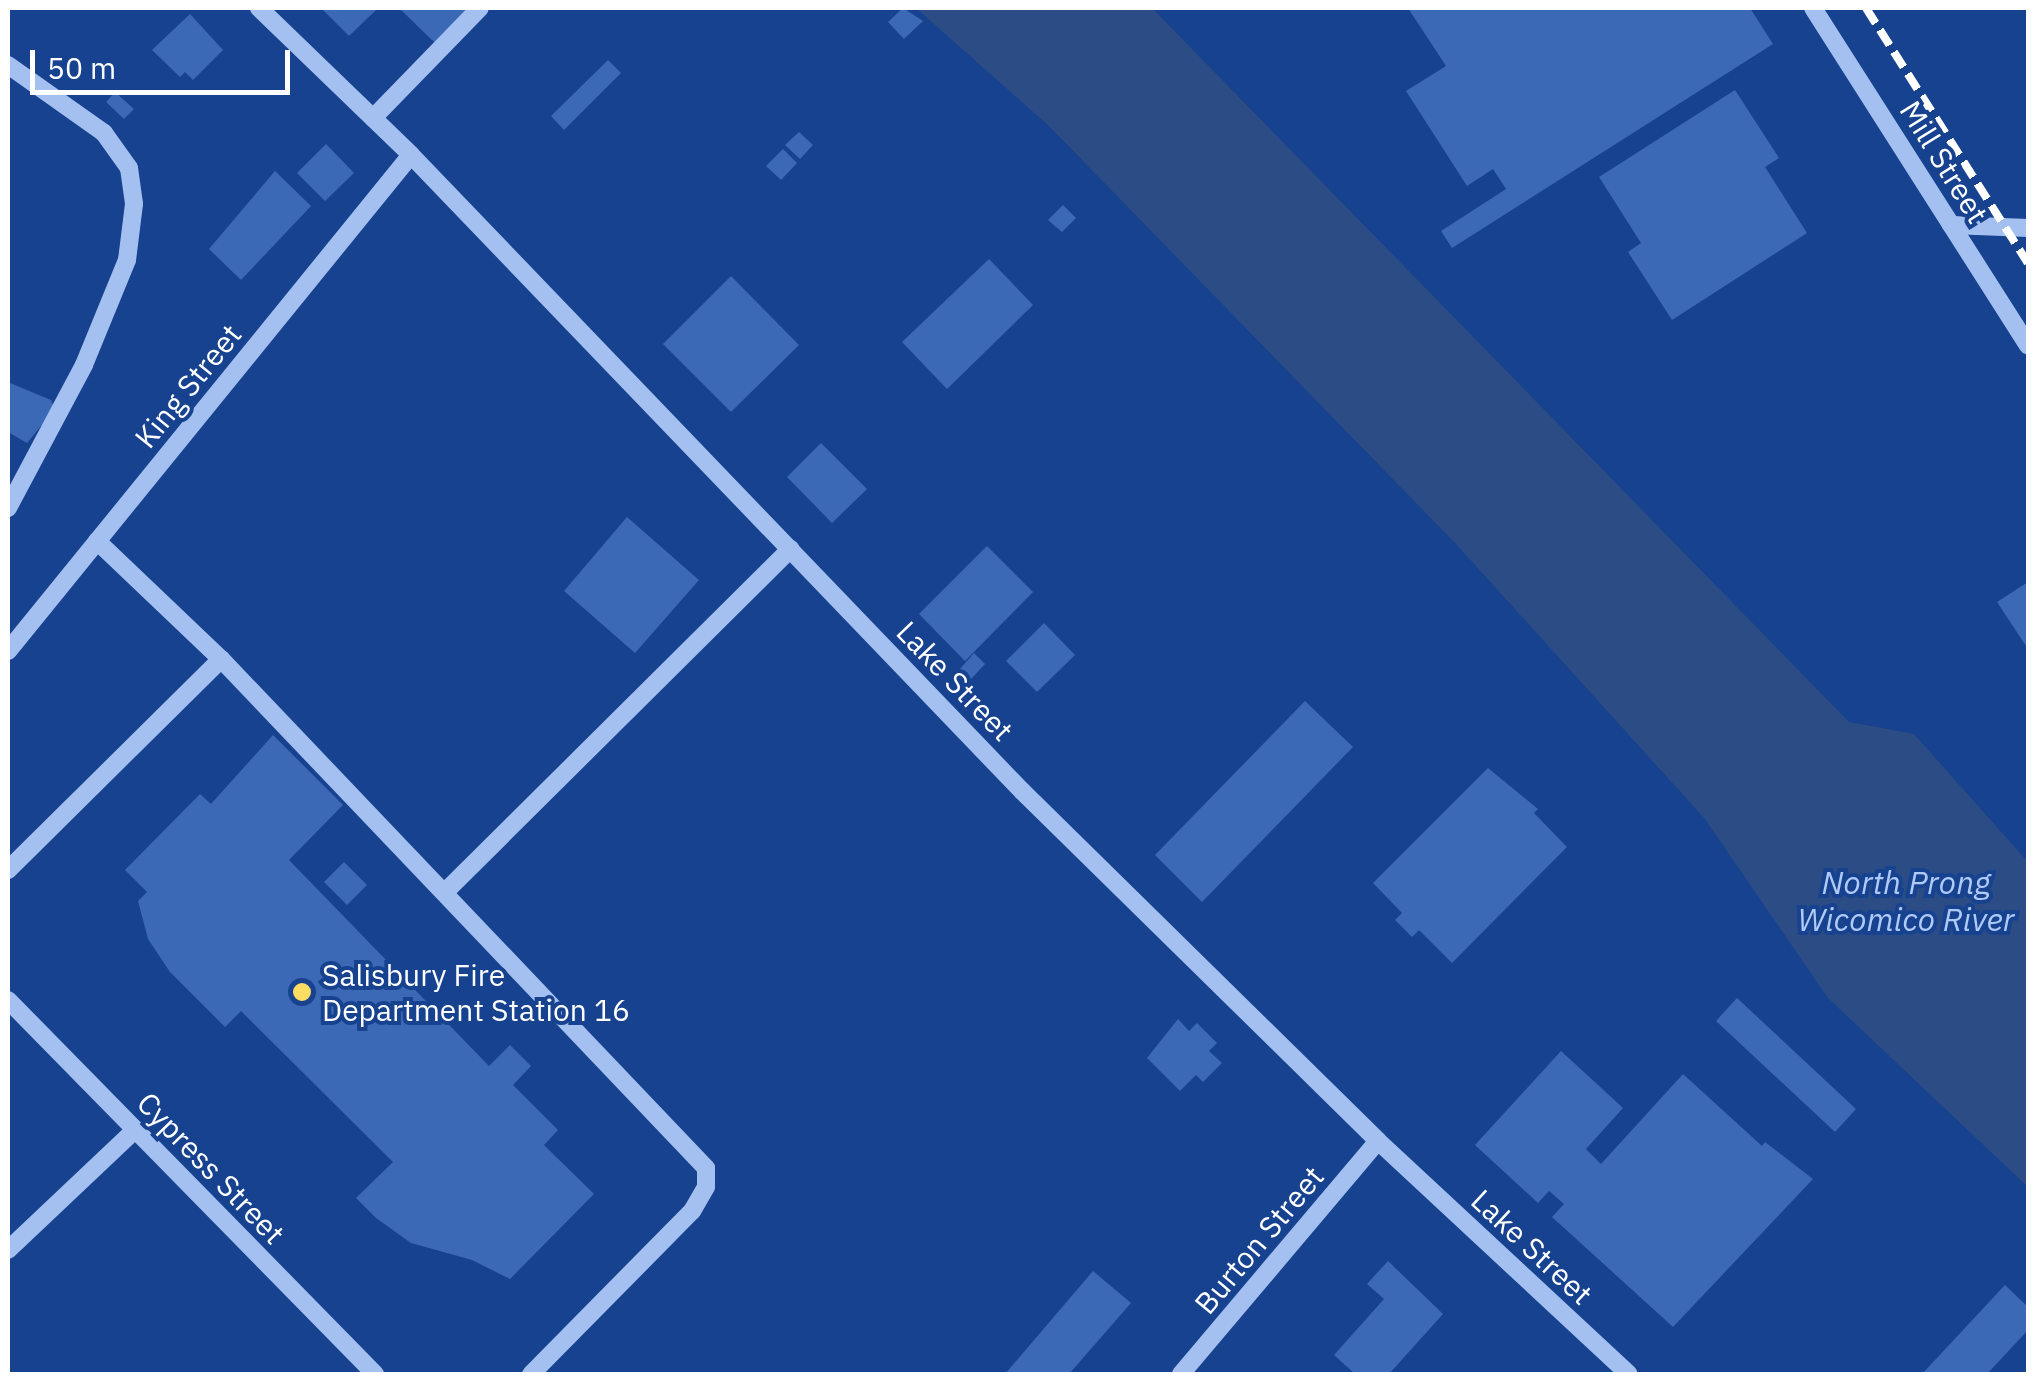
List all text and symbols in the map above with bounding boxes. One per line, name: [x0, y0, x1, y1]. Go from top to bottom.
scale bar: [35, 30, 295, 92]
text: 50 m: [47, 48, 116, 87]
street label: Mill Street: [1892, 94, 1996, 230]
street label: King Street: [127, 317, 249, 455]
street label: Lake Street: [889, 614, 1021, 748]
water label: North Prong Wicomico River: [1798, 864, 2014, 939]
place label: Salisbury Fire Department Station 16: [322, 957, 630, 1028]
marker: Salisbury Fire Department Station 16: [291, 981, 313, 1003]
street label: Cypress Street: [130, 1085, 292, 1251]
street label: Burton Street: [1187, 1159, 1331, 1321]
street label: Lake Street: [1464, 1182, 1600, 1312]

